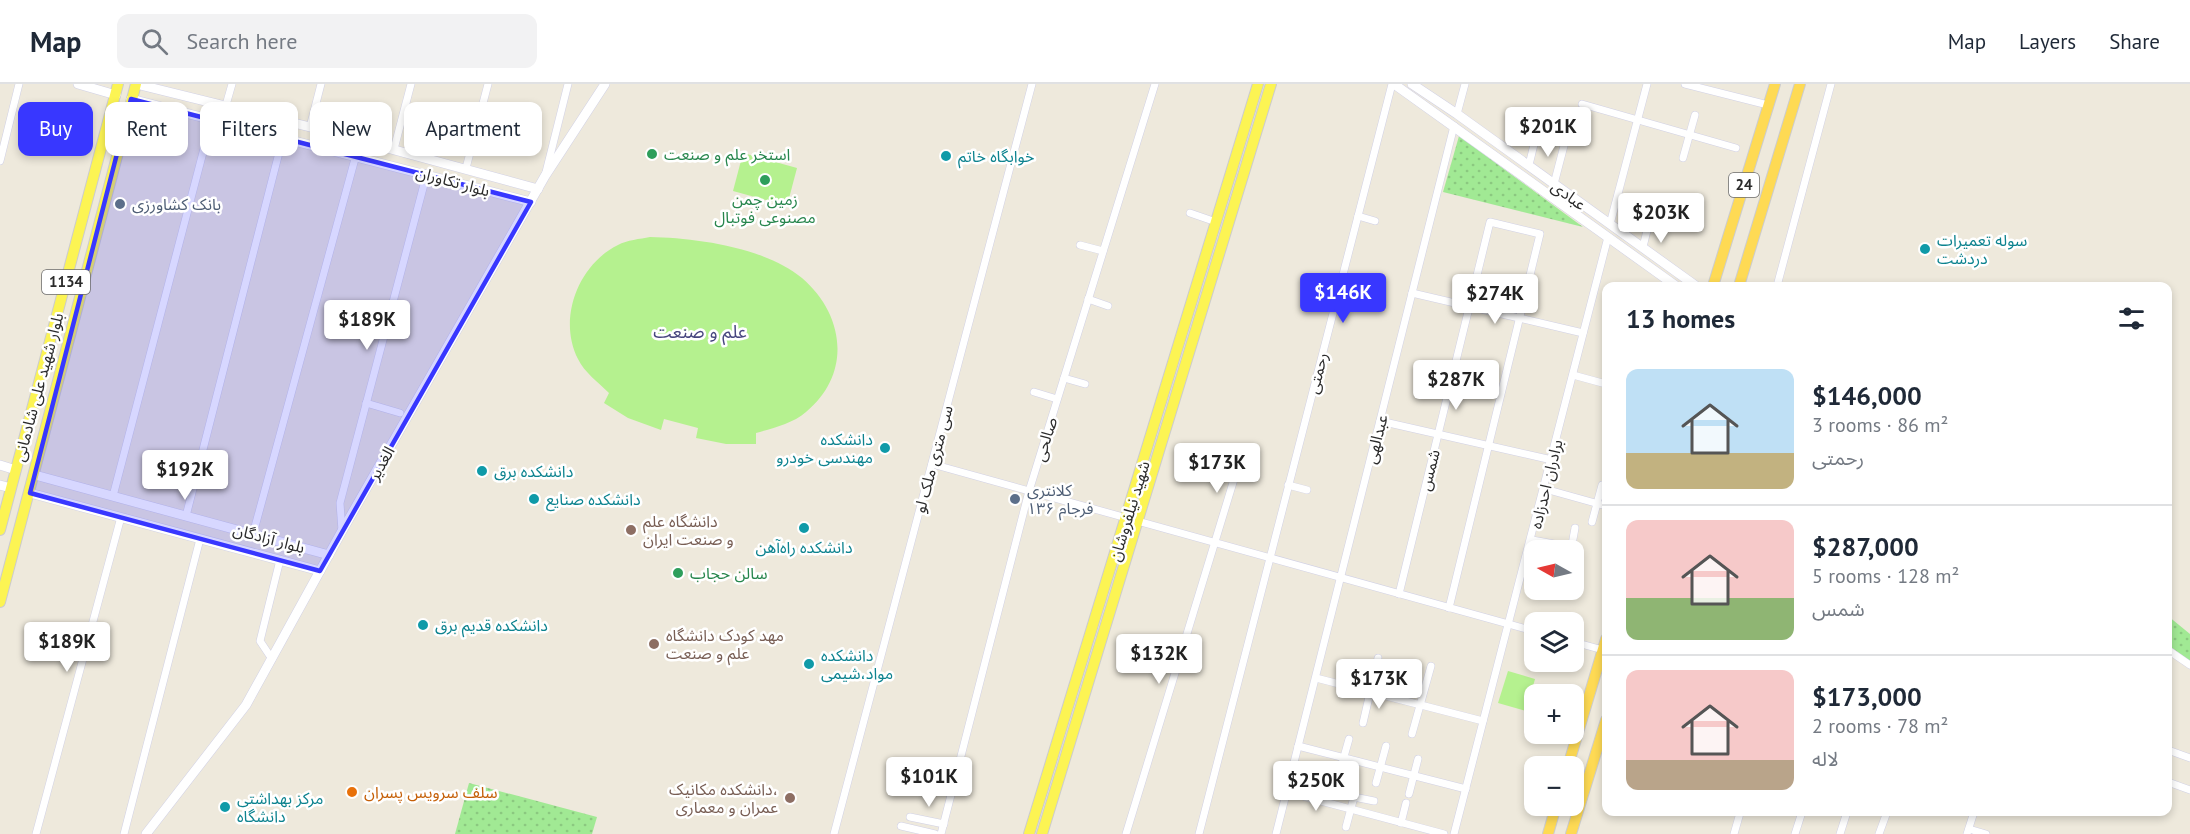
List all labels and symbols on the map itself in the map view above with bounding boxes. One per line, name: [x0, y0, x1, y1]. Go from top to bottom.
pin: $201K: [1506, 107, 1590, 158]
place label: استخر علم و صنعت: [664, 144, 790, 167]
place label: خوابگاه خاتم: [958, 146, 1034, 169]
marker: استخر علم و صنعت: [645, 147, 659, 161]
marker: خوابگاه خاتم: [939, 149, 953, 163]
street label: بلوار تکاوران: [414, 162, 492, 200]
marker: زمین چمن مصنوعی فوتبال: [758, 173, 772, 187]
road number: 24: [1729, 173, 1759, 197]
street label: عبادی: [1548, 176, 1590, 214]
place label: زمین چمن مصنوعی فوتبال: [714, 189, 816, 228]
pin: $203K: [1619, 193, 1703, 244]
place label: بانک کشاورزی: [132, 194, 221, 214]
marker: بانک کشاورزی: [113, 197, 127, 211]
place label: سوله تعمیرات دردشت: [1937, 230, 2027, 268]
marker: سوله تعمیرات دردشت: [1918, 242, 1932, 256]
road number: 1134: [42, 270, 90, 294]
pin: $146K: [1301, 273, 1385, 324]
pin: $274K: [1453, 274, 1537, 325]
pin: $189K: [325, 300, 409, 351]
street label: بلوار شهید علی شادمانی: [9, 311, 67, 463]
district label: علم و صنعت: [653, 320, 747, 345]
street label: رحمتی: [1302, 350, 1332, 396]
pin: $287K: [1414, 360, 1498, 411]
street label: سی متری ملک لو: [909, 403, 957, 515]
street label: عبدالهی: [1360, 412, 1392, 466]
street label: صالحی: [1029, 414, 1061, 464]
place label: دانشکده مهندسی خودرو: [776, 429, 873, 467]
street label: برادران احدزاده: [1525, 437, 1567, 531]
marker: دانشکده مهندسی خودرو: [878, 441, 892, 455]
street label: الغدیر: [363, 442, 399, 484]
pin: $173K: [1175, 443, 1259, 494]
street label: شمس: [1414, 447, 1444, 493]
pin: $192K: [143, 450, 227, 501]
street label: شهید نیلفروشان: [1104, 458, 1154, 564]
place label: دانشکده برق: [494, 461, 573, 481]
marker: دانشکده برق: [475, 464, 489, 478]
place label: کلانتری ۱۳۶ فرجام: [1027, 480, 1093, 521]
place label: دانشکده صنایع: [546, 489, 641, 512]
marker: دانشکده صنایع: [527, 492, 541, 506]
marker: کلانتری ۱۳۶ فرجام: [1008, 492, 1022, 506]
place label: دانشگاه علم و صنعت ایران: [643, 511, 734, 549]
street label: بلوار آزادگان: [231, 519, 307, 557]
marker: دانشکده راه‌آهن: [797, 521, 811, 535]
marker: دانشگاه علم و صنعت ایران: [624, 523, 638, 537]
place label: دانشکده راه‌آهن: [755, 537, 853, 557]
north arrow: [1524, 540, 1584, 600]
place label: سالن حجاب: [690, 563, 767, 583]
marker: سالن حجاب: [671, 566, 685, 580]
place label: دانشکده قدیم برق: [435, 615, 548, 638]
marker: دانشکده قدیم برق: [416, 618, 430, 632]
pin: $189K: [25, 622, 109, 673]
place label: مهد کودک دانشگاه علم و صنعت: [666, 625, 784, 666]
pin: $132K: [1117, 634, 1201, 685]
marker: مهد کودک دانشگاه علم و صنعت: [647, 637, 661, 651]
place label: دانشکده مواد،شیمی: [821, 645, 893, 683]
marker: دانشکده مواد،شیمی: [802, 657, 816, 671]
pin: $173K: [1337, 659, 1421, 710]
pin: $101K: [887, 757, 971, 808]
pin: $250K: [1274, 761, 1358, 812]
place label: دانشکده مکانیک، عمران و معماری: [669, 779, 778, 817]
place label: سلف سرویس پسران: [364, 782, 498, 803]
marker: سلف سرویس پسران: [345, 785, 359, 799]
place label: مرکز بهداشتی دانشگاه: [237, 788, 323, 826]
marker: دانشکده مکانیک، عمران و معماری: [783, 791, 797, 805]
marker: مرکز بهداشتی دانشگاه: [218, 800, 232, 814]

